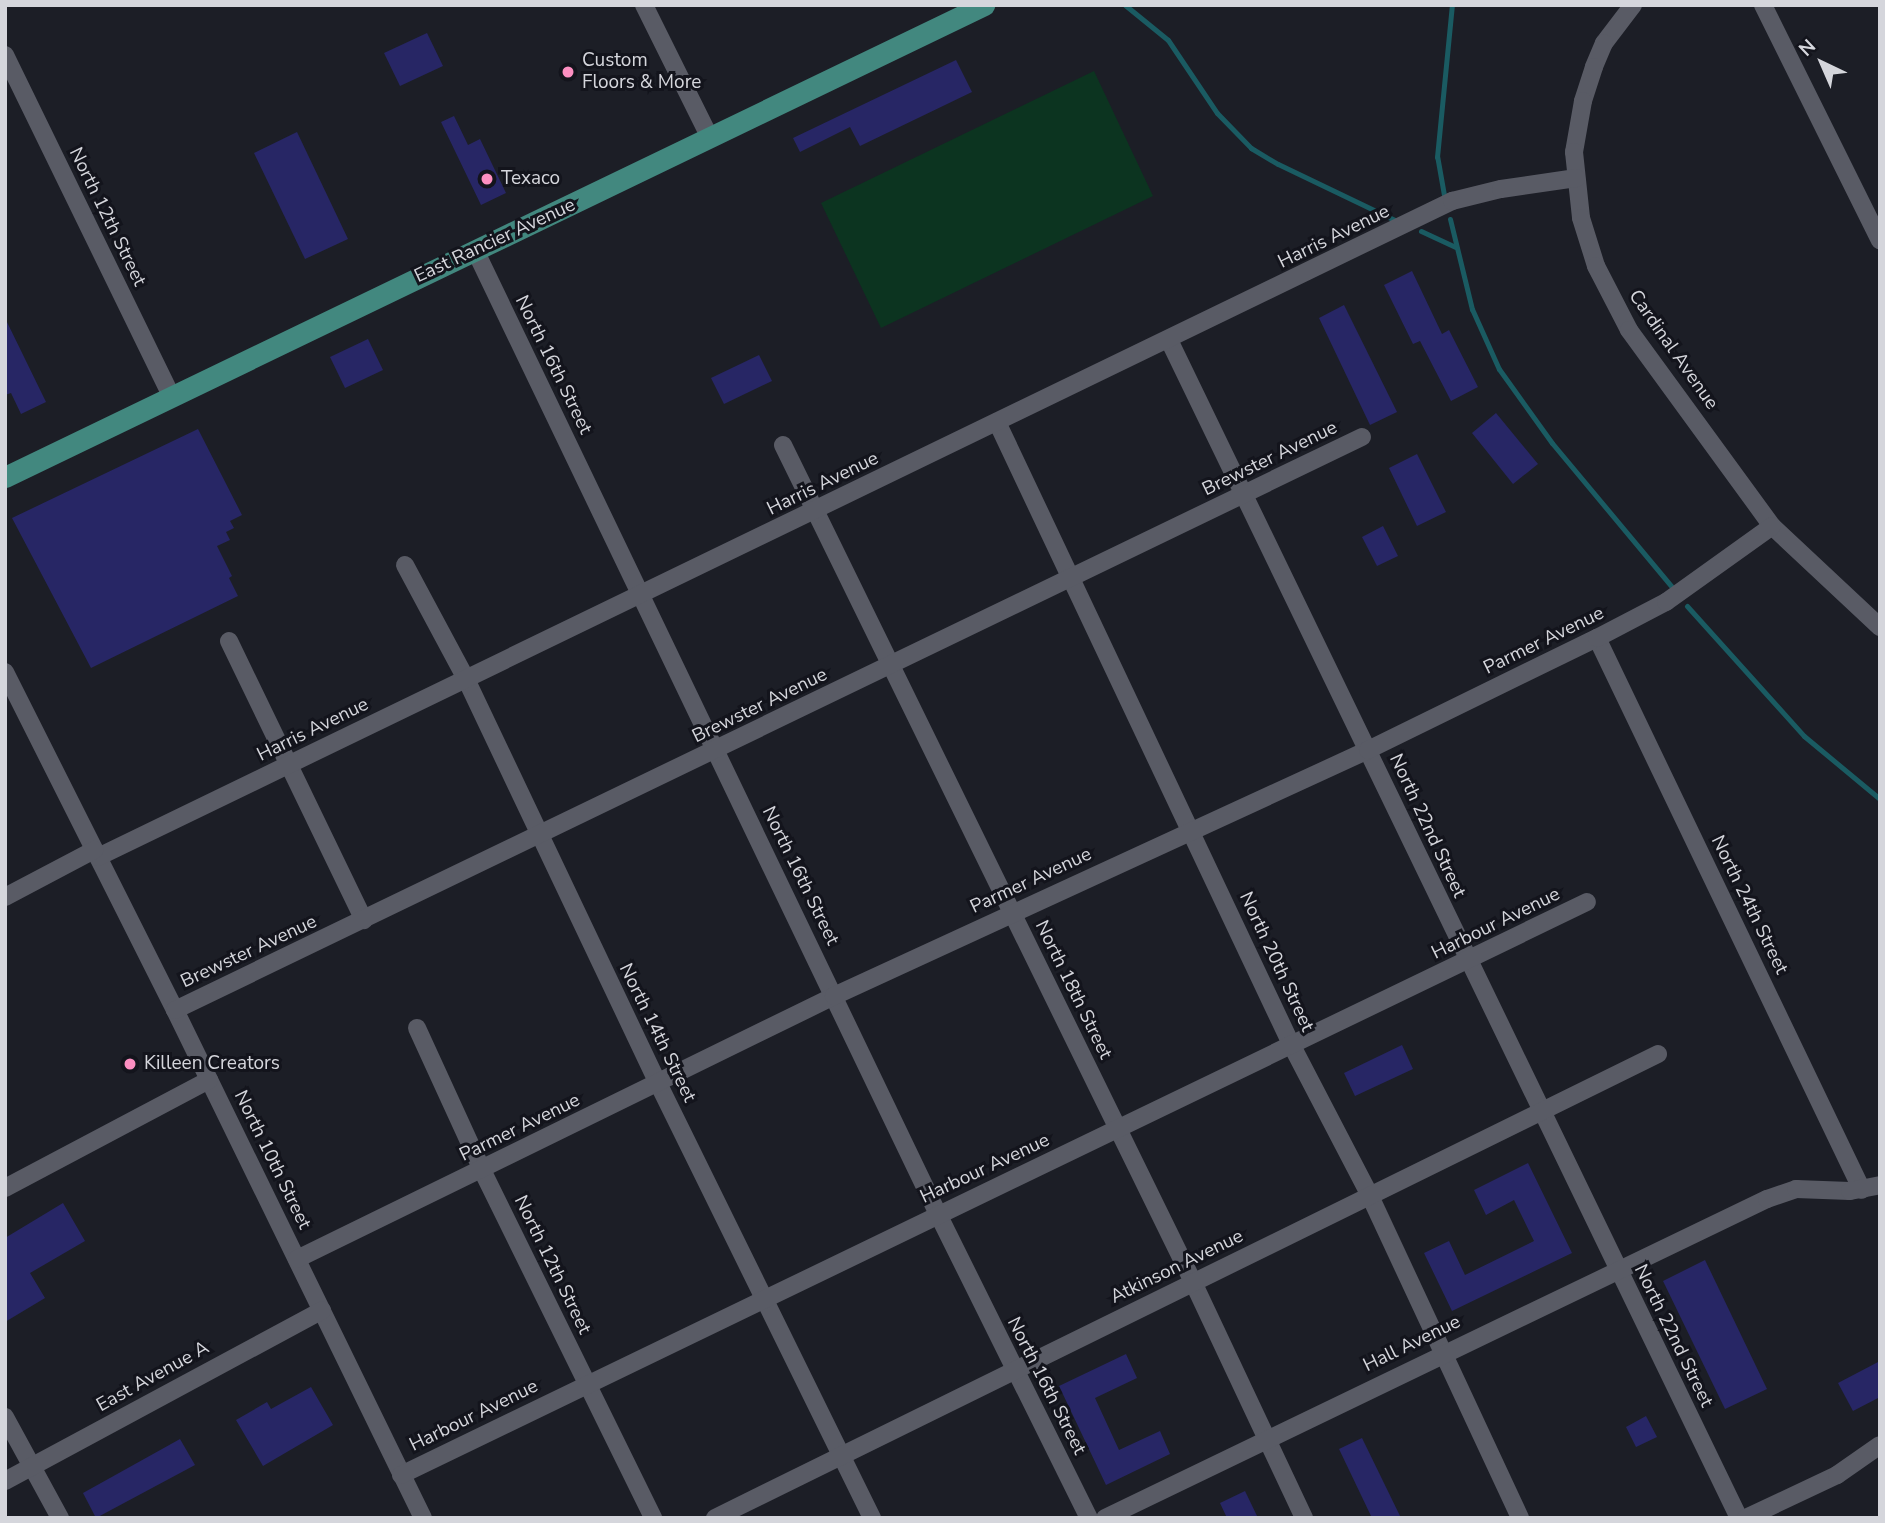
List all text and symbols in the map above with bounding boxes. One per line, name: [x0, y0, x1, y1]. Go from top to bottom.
north arrow: [1787, 28, 1857, 98]
text: N: [1793, 34, 1822, 62]
place label: Custom Floors & More: [582, 50, 701, 94]
marker: Custom Floors & More: [560, 64, 576, 80]
street label: North 12th Street: [64, 144, 150, 290]
place label: Texaco: [501, 168, 560, 190]
marker: Texaco: [479, 171, 495, 187]
street label: East Rancier Avenue: [411, 194, 579, 288]
street label: Harris Avenue: [1275, 200, 1393, 274]
street label: Cardinal Avenue: [1623, 286, 1723, 414]
street label: North 16th Street: [510, 292, 596, 438]
street label: Brewster Avenue: [1199, 416, 1341, 502]
street label: Harris Avenue: [764, 447, 882, 521]
street label: Parmer Avenue: [1480, 602, 1608, 680]
street label: Brewster Avenue: [689, 663, 831, 749]
street label: Harris Avenue: [254, 693, 372, 767]
street label: North 22nd Street: [1384, 751, 1470, 901]
street label: North 16th Street: [757, 803, 843, 949]
street label: North 24th Street: [1706, 832, 1792, 978]
street label: Parmer Avenue: [967, 843, 1095, 919]
street label: Harbour Avenue: [1428, 883, 1564, 965]
street label: North 20th Street: [1234, 889, 1318, 1035]
street label: Brewster Avenue: [177, 911, 321, 993]
street label: North 18th Street: [1030, 917, 1116, 1063]
street label: North 14th Street: [614, 960, 700, 1106]
place label: Killeen Creators: [144, 1053, 280, 1075]
marker: Killeen Creators: [122, 1056, 138, 1072]
street label: North 10th Street: [229, 1087, 315, 1233]
street label: Parmer Avenue: [456, 1089, 584, 1167]
street label: Harbour Avenue: [917, 1129, 1053, 1209]
street label: North 12th Street: [509, 1192, 595, 1338]
street label: Atkinson Avenue: [1107, 1225, 1247, 1309]
street label: North 22nd Street: [1629, 1261, 1717, 1411]
street label: Hall Avenue: [1360, 1311, 1464, 1377]
street label: North 16th Street: [1002, 1313, 1090, 1459]
street label: East Avenue A: [93, 1337, 213, 1417]
street label: Harbour Avenue: [406, 1375, 542, 1457]

